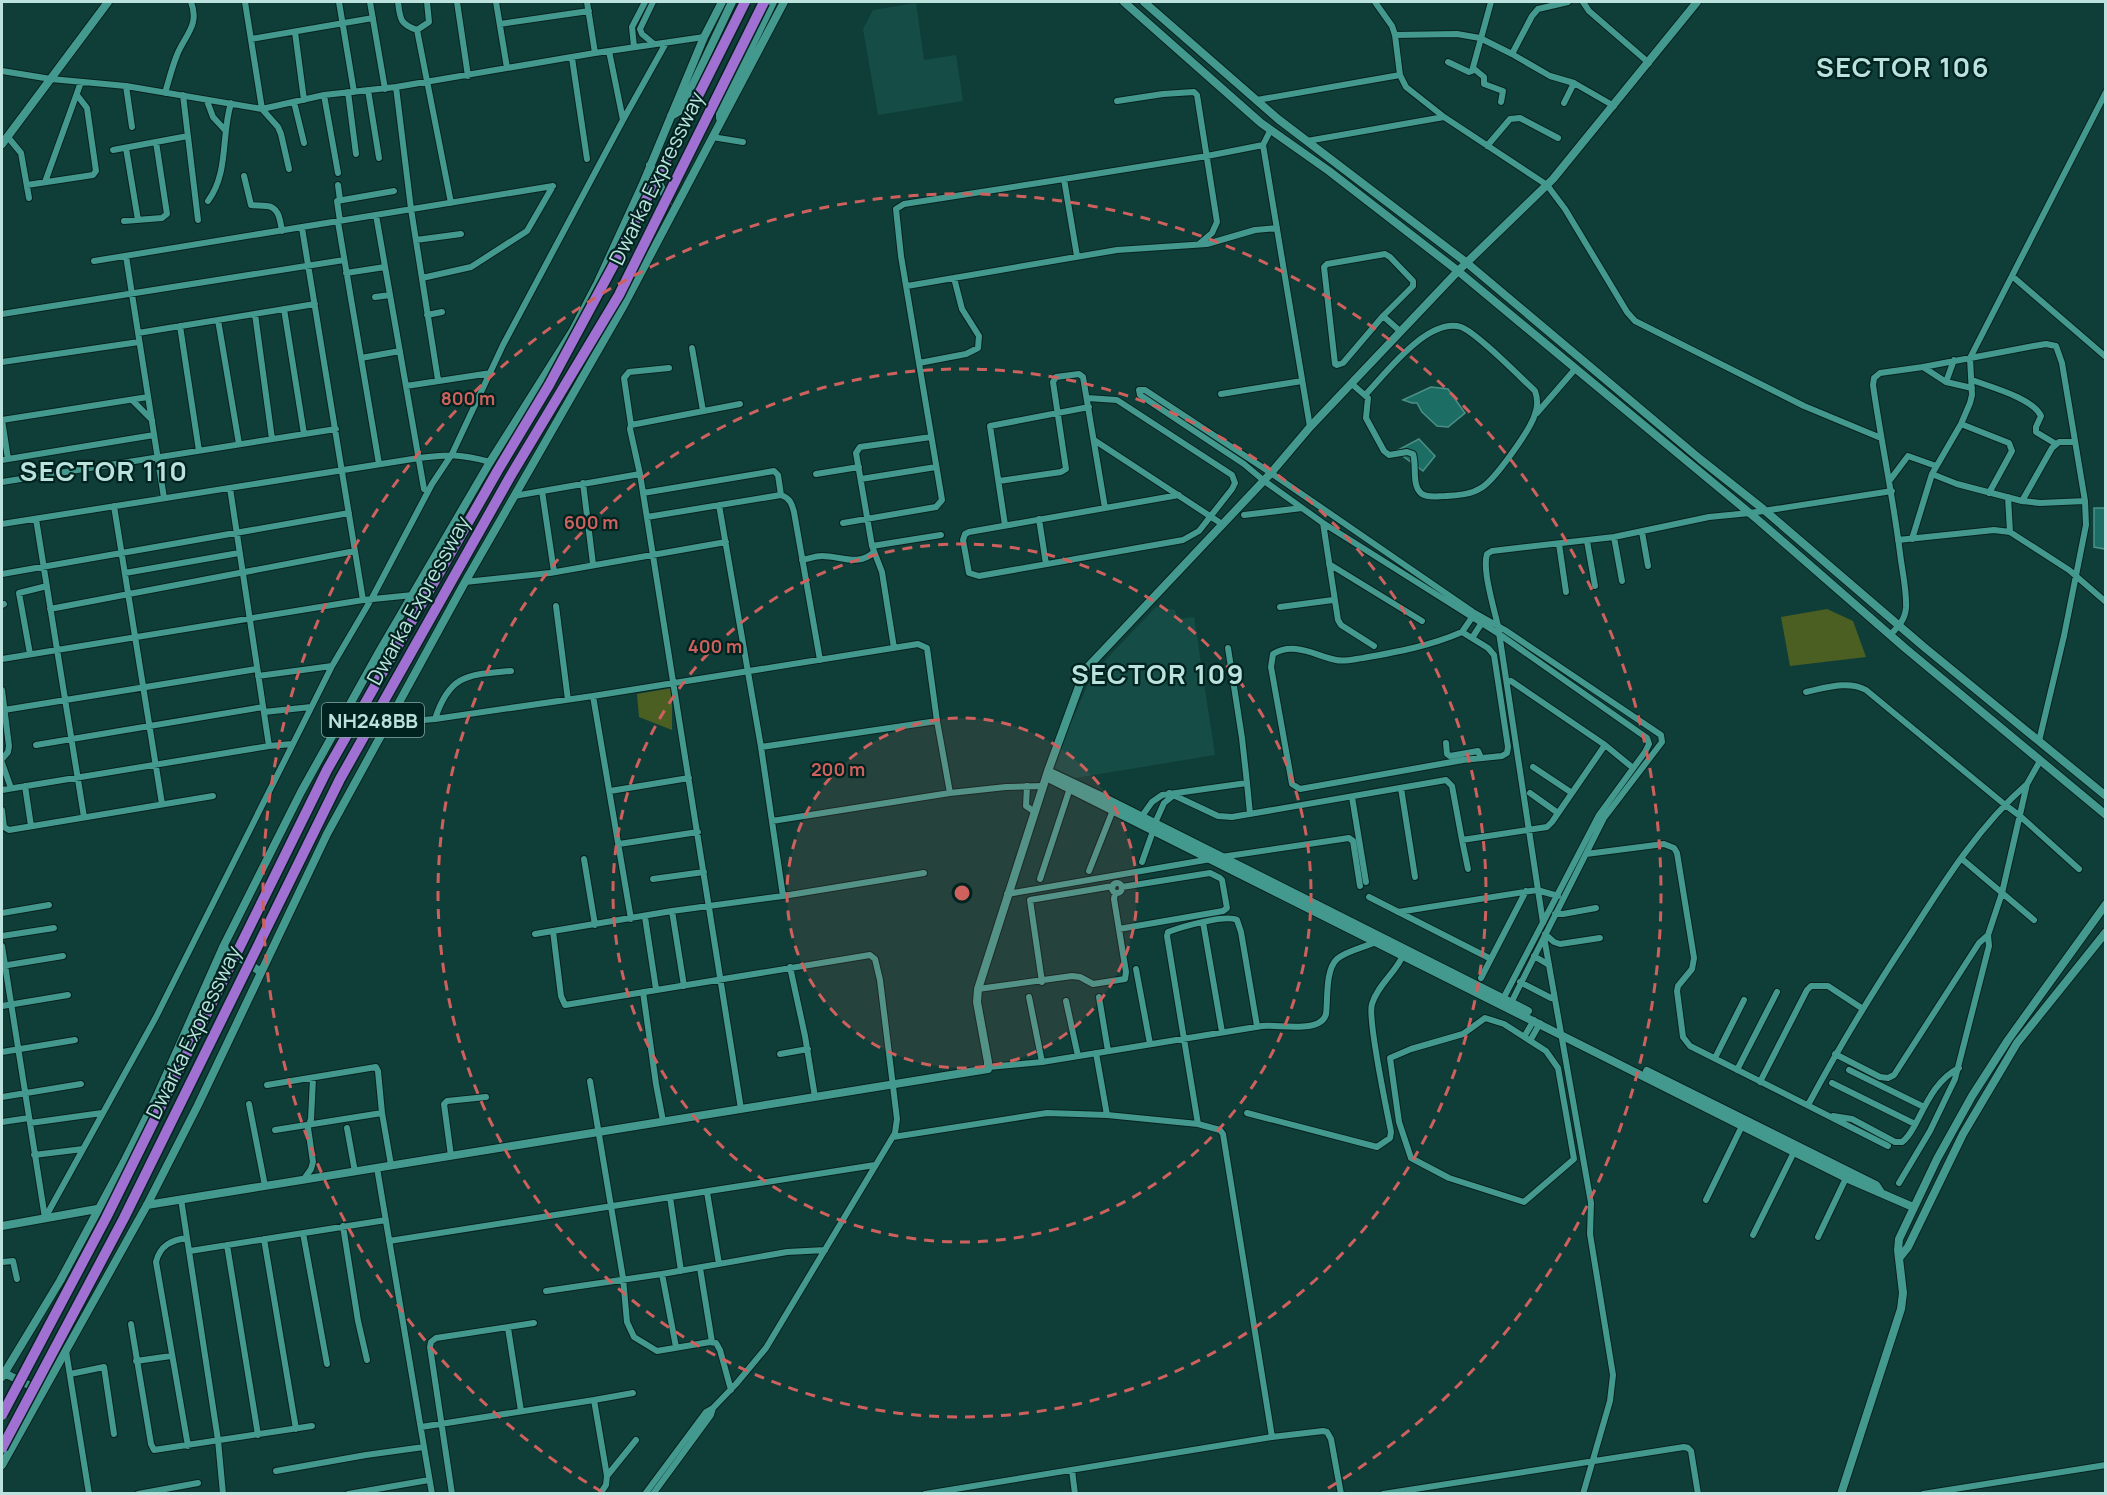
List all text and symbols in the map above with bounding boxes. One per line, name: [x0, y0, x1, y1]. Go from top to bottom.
district label: SECTOR 106: [1816, 48, 1990, 85]
street label: Dwarka Expressway: [602, 87, 710, 269]
text: 800 m: [441, 386, 495, 410]
district label: SECTOR 110: [19, 452, 189, 489]
street label: Dwarka Expressway: [360, 510, 476, 690]
text: 600 m: [564, 510, 618, 534]
text: 400 m: [688, 634, 742, 658]
district label: SECTOR 109: [1071, 655, 1245, 692]
road number: NH248BB: [322, 703, 424, 737]
text: 200 m: [811, 757, 865, 781]
centre of rings: [952, 883, 972, 903]
street label: Dwarka Expressway: [139, 941, 247, 1123]

